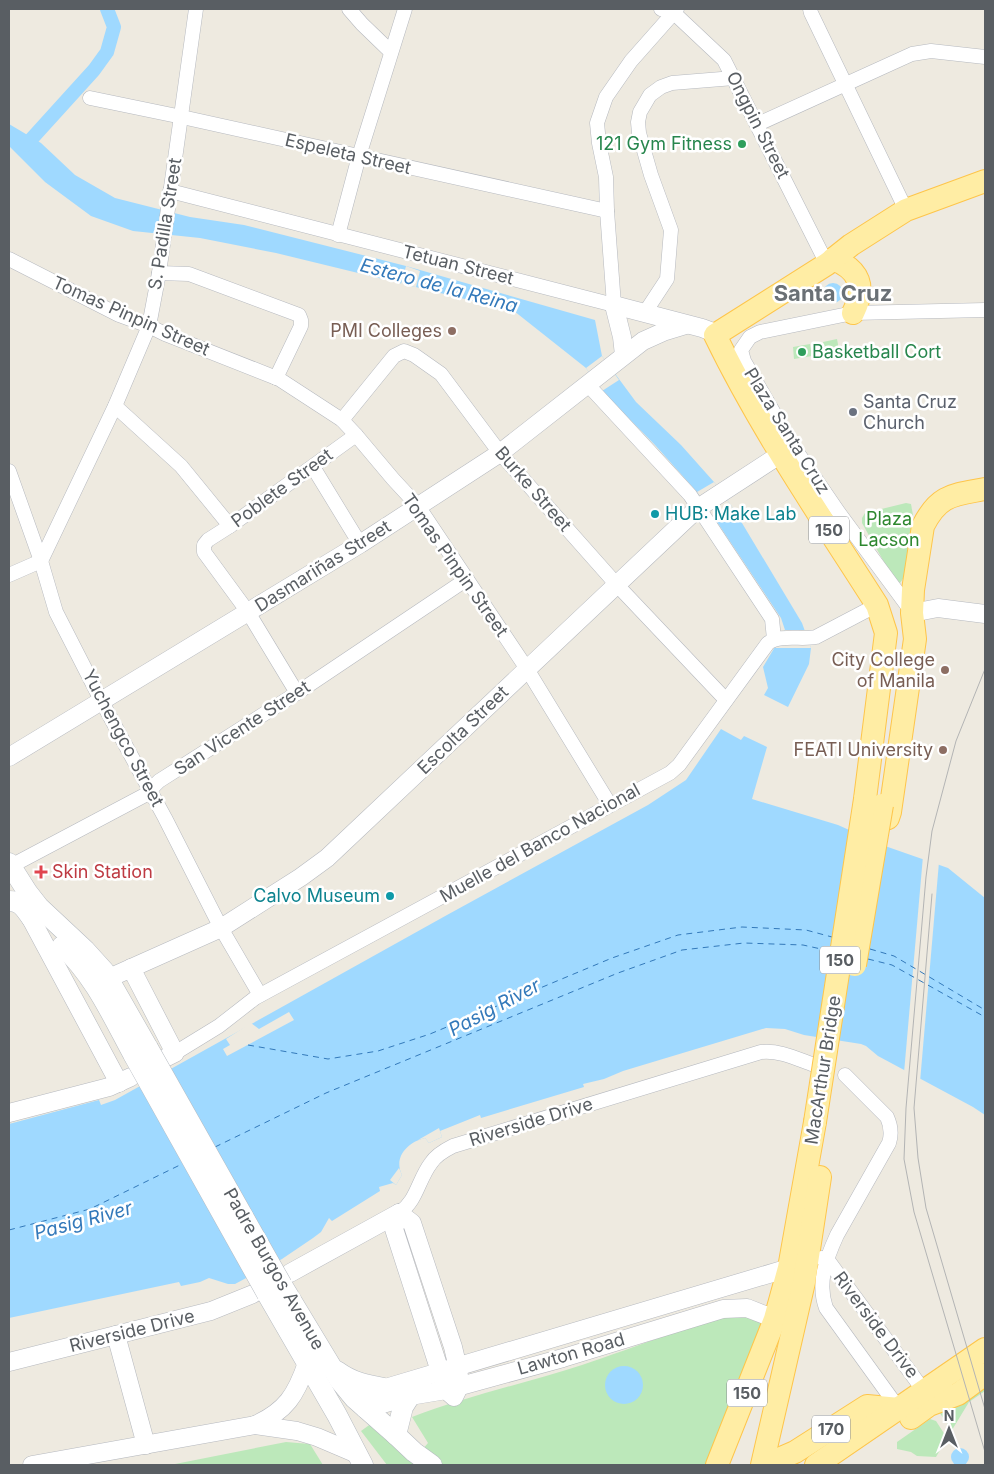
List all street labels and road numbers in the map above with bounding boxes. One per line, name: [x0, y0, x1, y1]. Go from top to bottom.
street label: Ongpin Street: [722, 68, 794, 182]
street label: Espeleta Street: [283, 129, 413, 178]
street label: S. Padilla Street: [144, 156, 185, 291]
street label: Tetuan Street: [400, 241, 516, 288]
street label: Tomas Pinpin Street: [49, 271, 213, 360]
street label: Plaza Santa Cruz: [740, 364, 835, 498]
street label: Burke Street: [491, 442, 576, 535]
street label: Poblete Street: [227, 444, 337, 531]
street label: Tomas Pinpin Street: [398, 489, 513, 640]
street label: Dasmariñas Street: [251, 515, 395, 616]
road number: 150: [809, 516, 849, 544]
street label: Yuchengco Street: [78, 666, 168, 810]
street label: San Vicente Street: [170, 676, 314, 779]
street label: Escolta Street: [413, 681, 512, 778]
street label: Muelle del Banco Nacional: [436, 779, 643, 906]
road number: 150: [820, 946, 860, 974]
street label: MacArthur Bridge: [800, 994, 845, 1146]
street label: Riverside Drive: [467, 1093, 595, 1150]
street label: Padre Burgos Avenue: [220, 1184, 329, 1353]
street label: Riverside Drive: [829, 1267, 923, 1382]
street label: Riverside Drive: [67, 1305, 197, 1356]
street label: Lawton Road: [515, 1328, 627, 1379]
road number: 150: [727, 1380, 767, 1406]
road number: 170: [812, 1416, 850, 1442]

